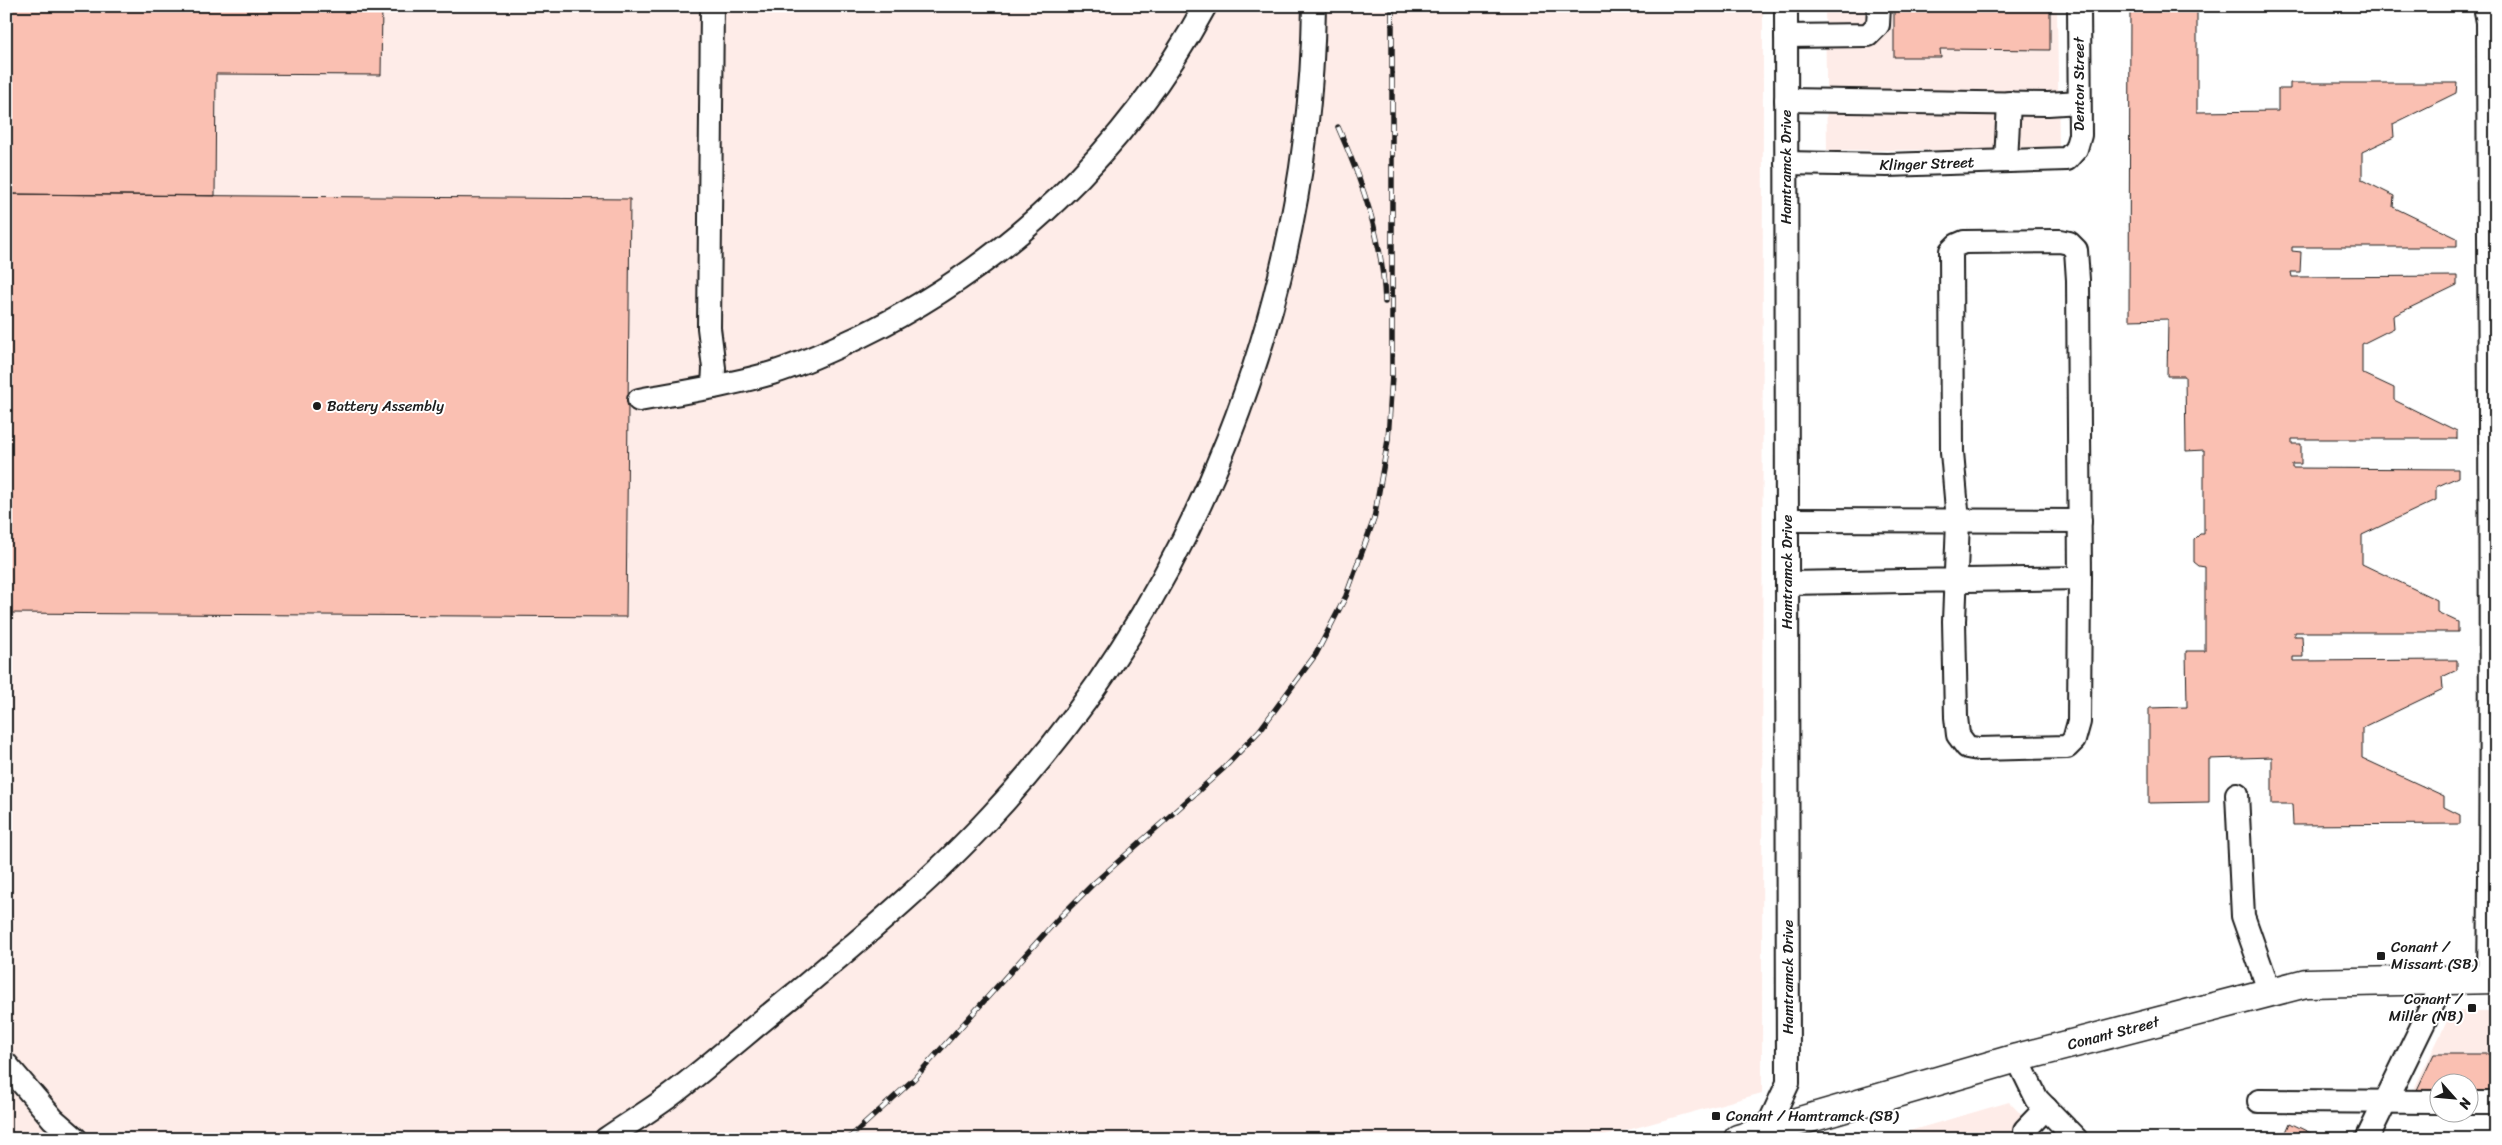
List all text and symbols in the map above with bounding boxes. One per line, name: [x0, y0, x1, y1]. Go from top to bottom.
street label: Denton Street: [2066, 36, 2092, 131]
street label: Hamtramck Drive: [1773, 109, 1799, 224]
street label: Klinger Street: [1879, 149, 1975, 178]
place label: Battery Assembly: [327, 393, 444, 419]
marker: Battery Assembly: [311, 400, 323, 412]
street label: Hamtramck Drive: [1774, 514, 1800, 629]
street label: Hamtramck Drive: [1775, 919, 1801, 1034]
place label: Conant / Missant (SB): [2391, 934, 2478, 977]
marker: Conant / Missant (SB): [2375, 950, 2387, 962]
place label: Conant / Miller (NB): [2389, 986, 2464, 1029]
marker: Conant / Miller (NB): [2466, 1002, 2478, 1014]
street label: Conant Street: [2064, 1008, 2163, 1057]
north arrow: [2430, 1072, 2480, 1122]
text: N: [2452, 1093, 2479, 1114]
place label: Conant / Hamtramck (SB): [1726, 1103, 1899, 1129]
marker: Conant / Hamtramck (SB): [1710, 1110, 1722, 1122]

